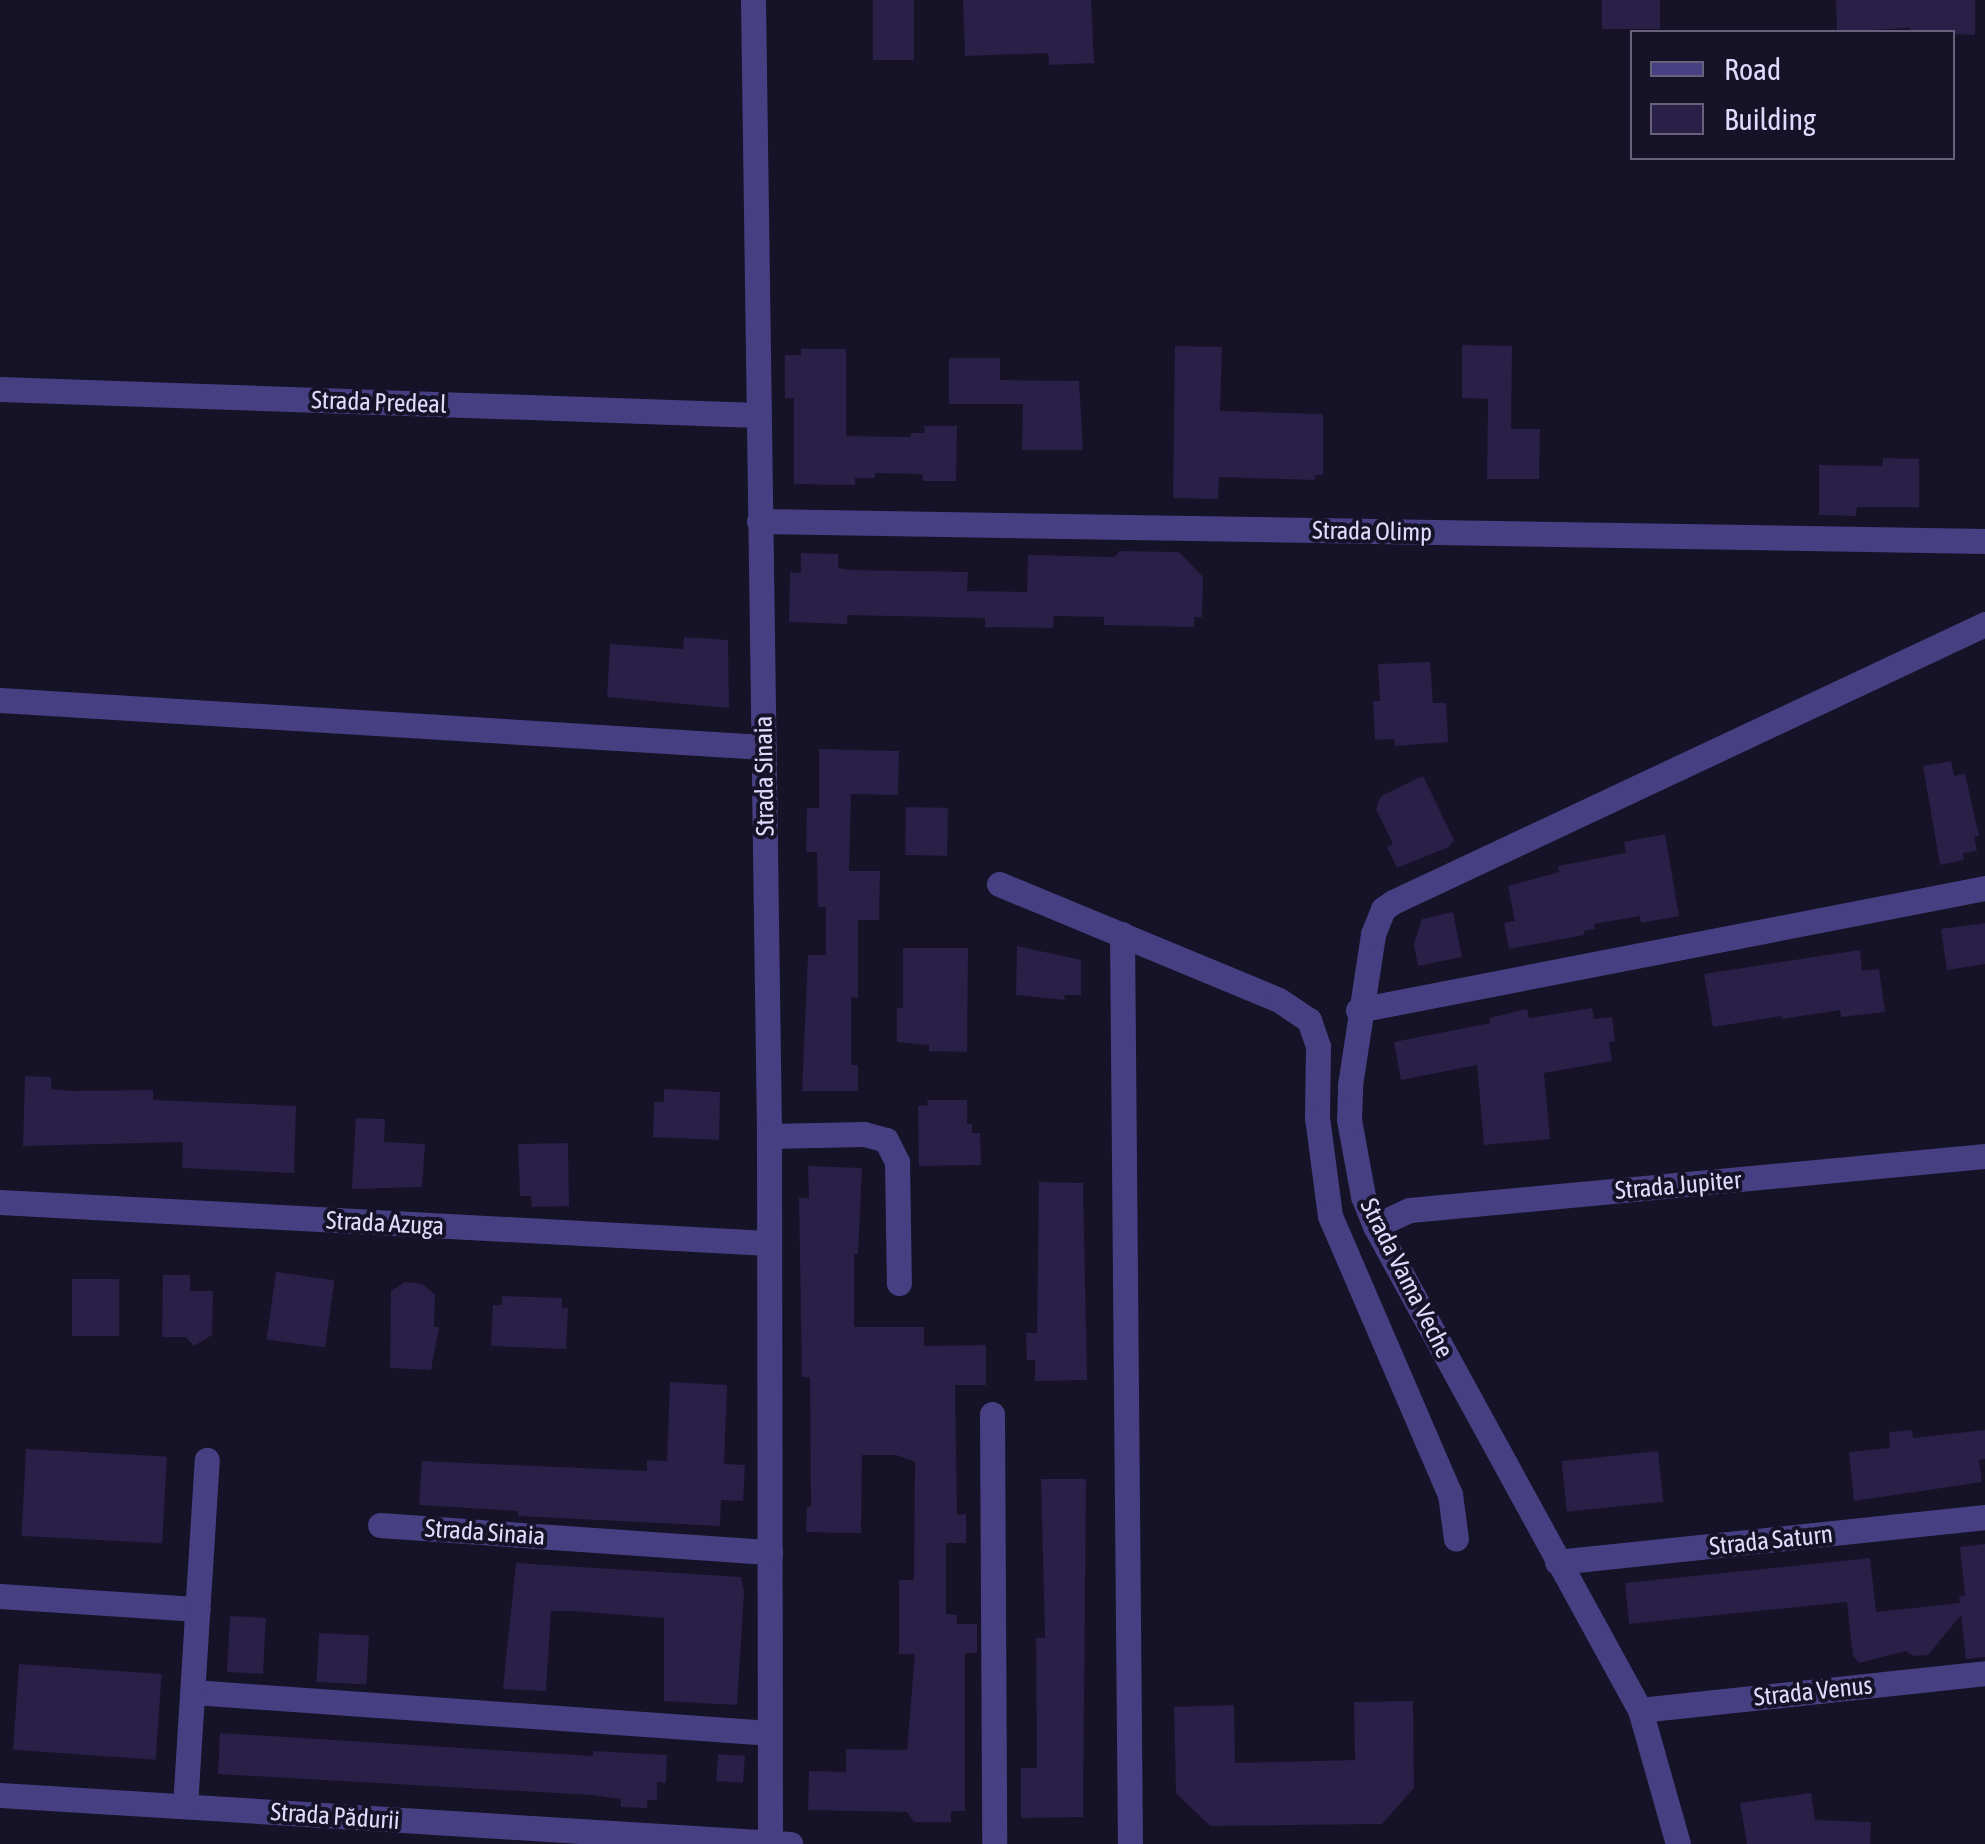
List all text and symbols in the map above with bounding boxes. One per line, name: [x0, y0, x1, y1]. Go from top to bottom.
legend: [1630, 30, 1955, 160]
text: Road: [1724, 52, 1781, 86]
text: Building: [1724, 102, 1816, 136]
street label: Strada Predeal: [311, 385, 447, 419]
street label: Strada Olimp: [1312, 515, 1432, 547]
street label: Strada Sinaia: [748, 716, 780, 836]
street label: Strada Jupiter: [1614, 1165, 1742, 1205]
street label: Strada Vama Veche: [1354, 1193, 1460, 1363]
street label: Strada Azuga: [325, 1205, 445, 1241]
street label: Strada Sinaia: [424, 1513, 546, 1551]
street label: Strada Saturn: [1708, 1519, 1834, 1561]
street label: Strada Venus: [1752, 1670, 1874, 1712]
street label: Strada Pădurii: [269, 1797, 401, 1835]

